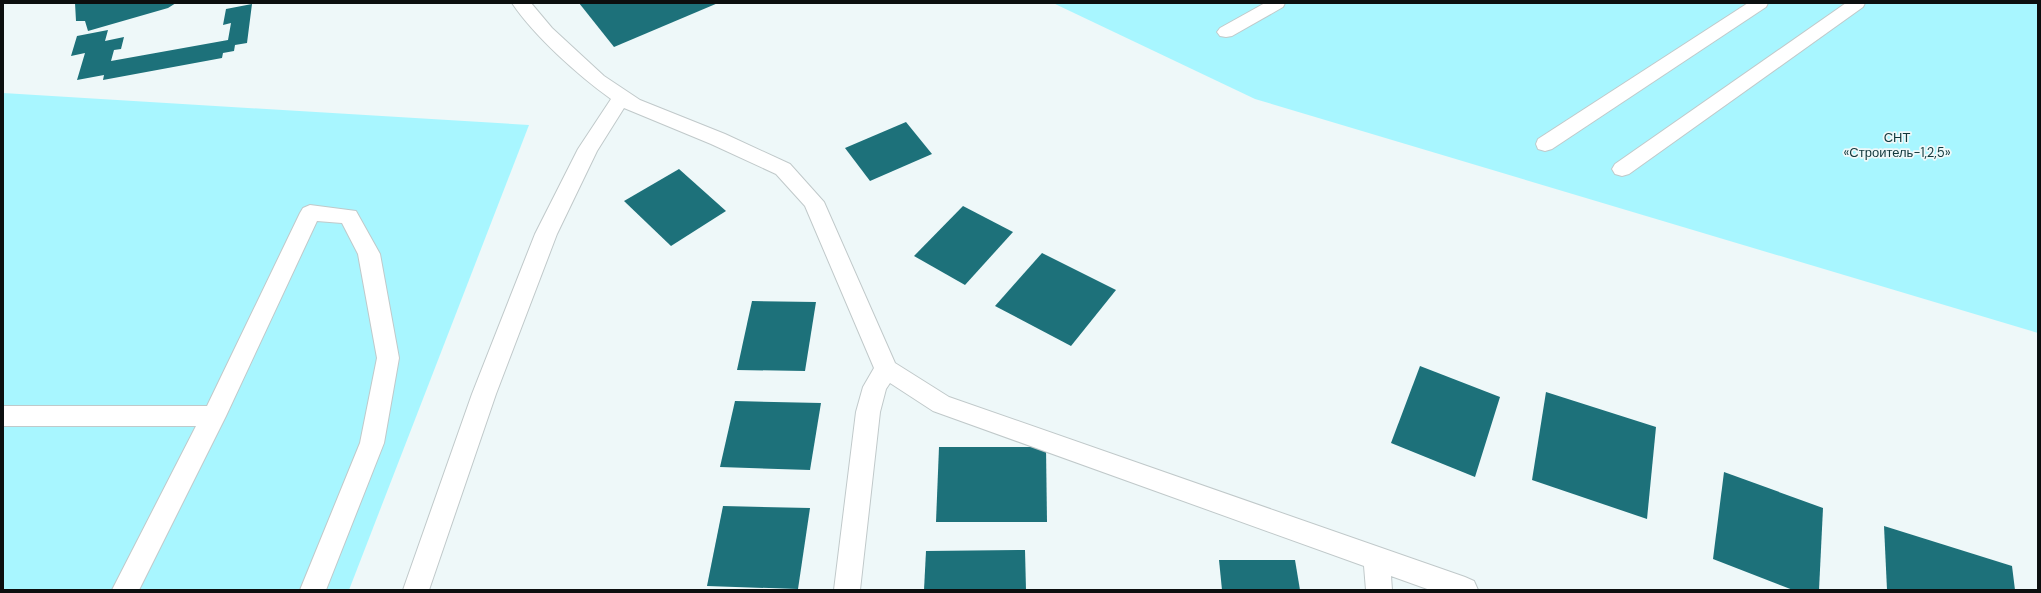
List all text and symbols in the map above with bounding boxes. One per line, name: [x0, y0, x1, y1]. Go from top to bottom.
park label: СНТ «Строитель-1,2,5»: [1843, 129, 1951, 161]

